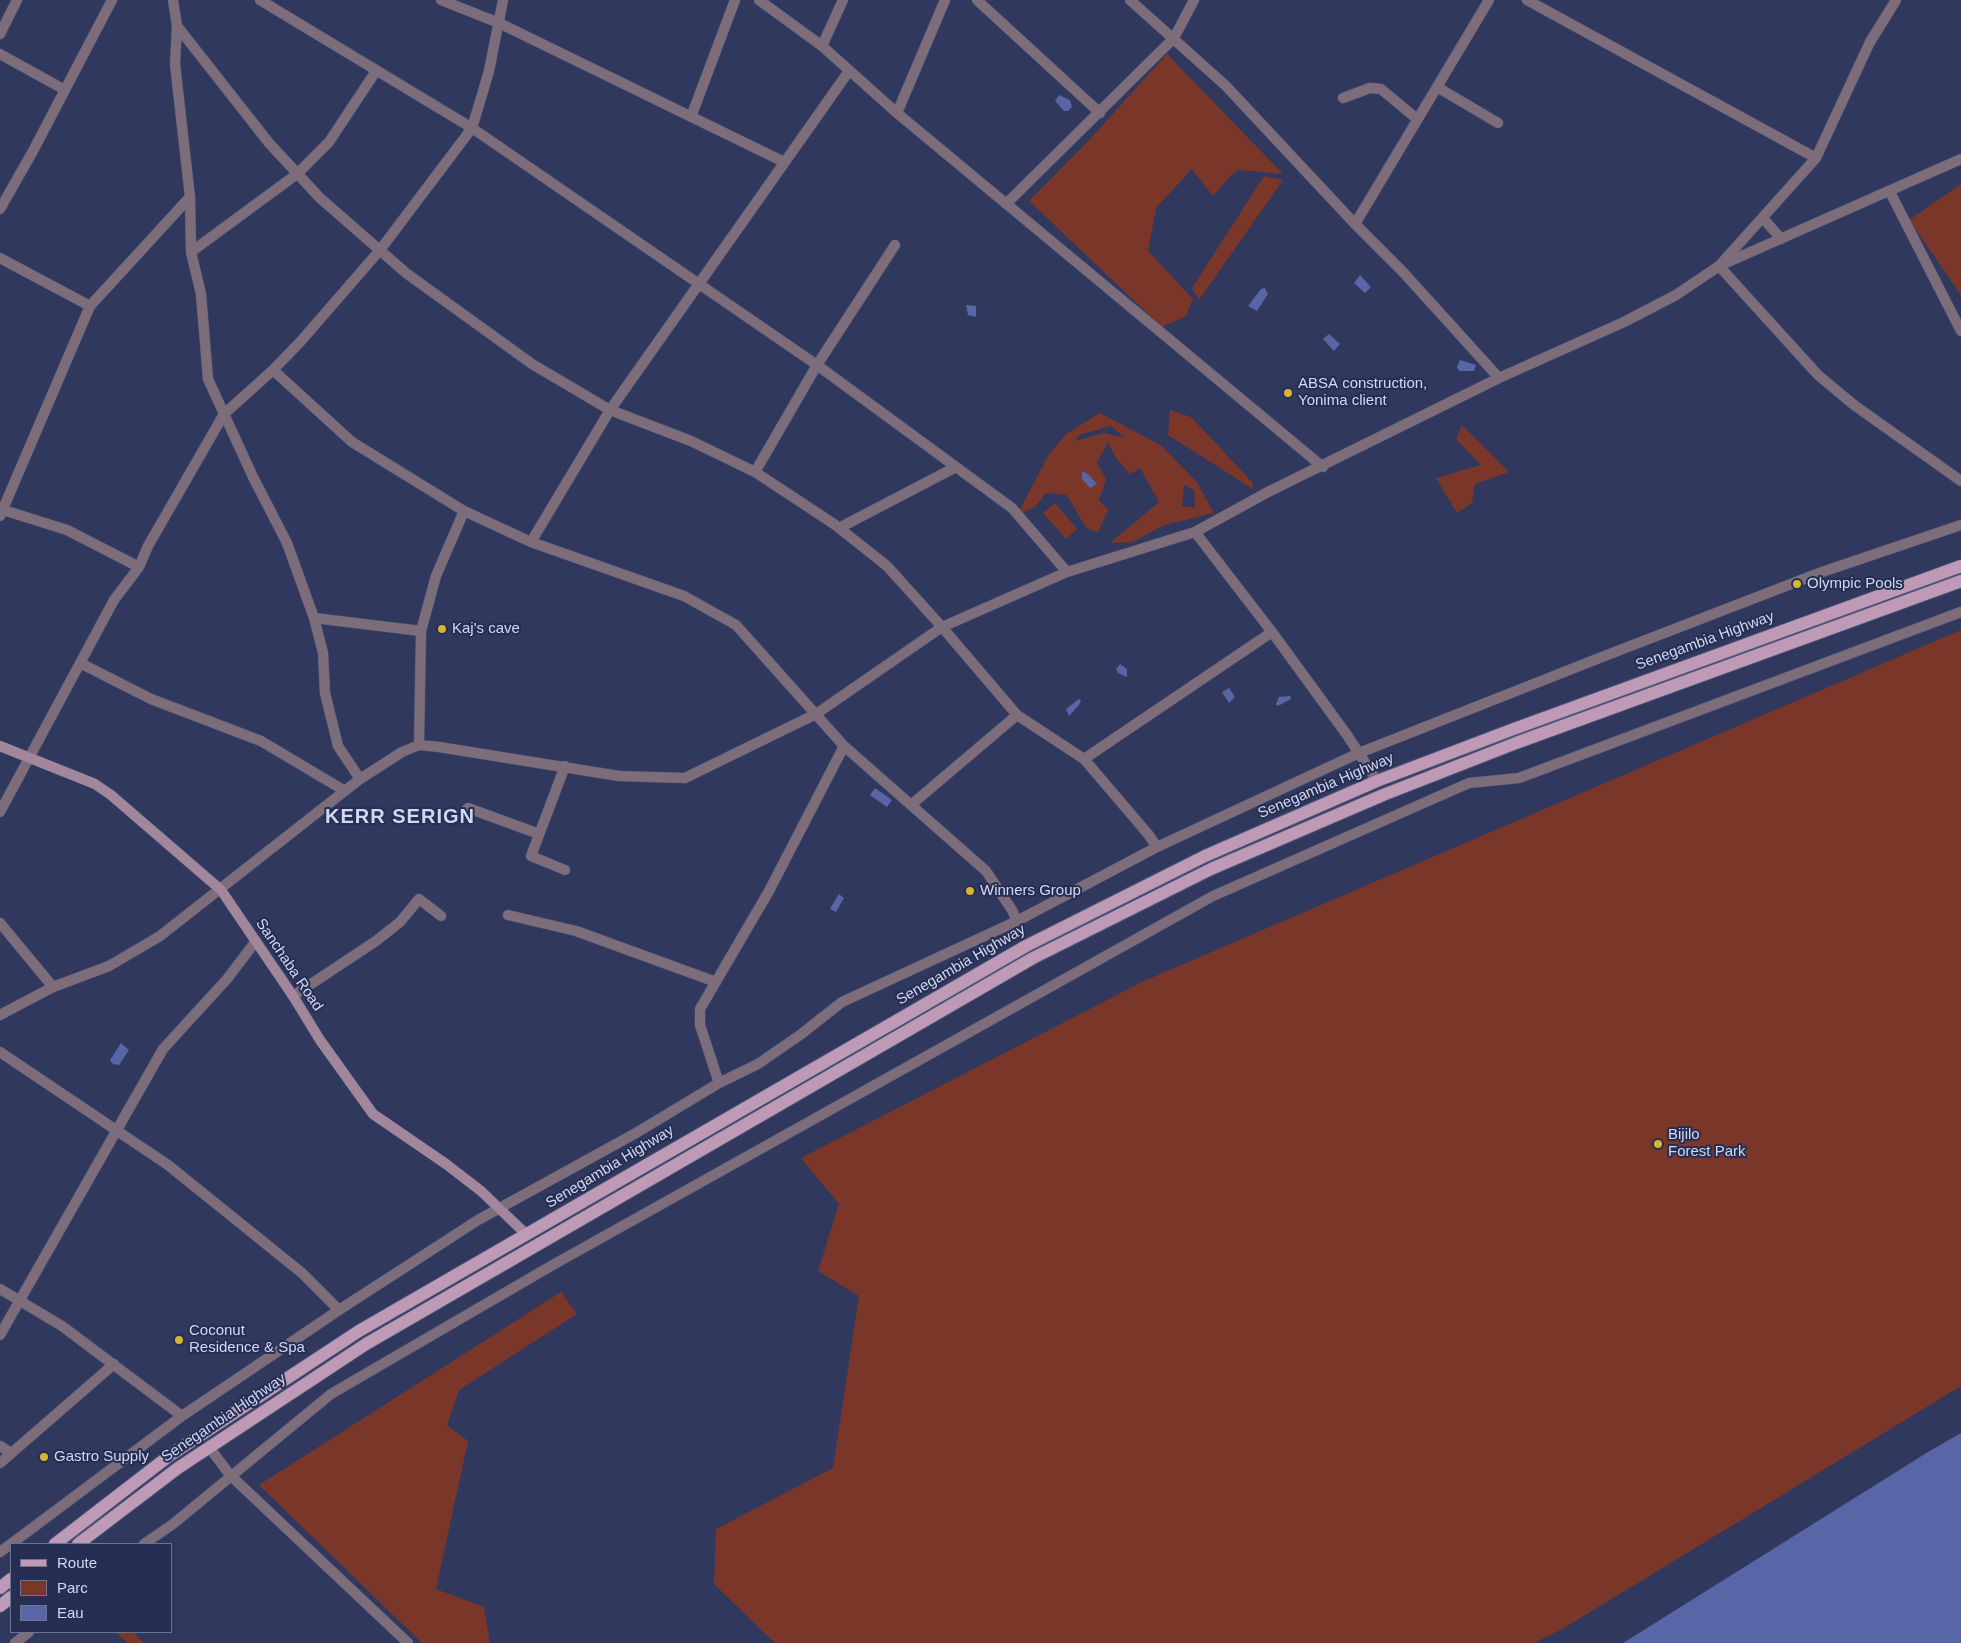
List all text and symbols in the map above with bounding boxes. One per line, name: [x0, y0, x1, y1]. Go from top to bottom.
place label: ABSA construction, Yonima client: [1298, 375, 1427, 410]
marker: ABSA construction, Yonima client: [1282, 387, 1294, 399]
place label: Olympic Pools: [1807, 575, 1903, 593]
marker: Olympic Pools: [1791, 578, 1803, 590]
street label: Senegambia Highway: [1633, 608, 1777, 674]
place label: Kaj's cave: [452, 620, 520, 638]
marker: Kaj's cave: [436, 623, 448, 635]
street label: Senegambia Highway: [1255, 749, 1397, 823]
district label: KERR SERIGN: [324, 805, 476, 829]
place label: Winners Group: [980, 882, 1081, 900]
marker: Winners Group: [964, 885, 976, 897]
street label: Sanchaba Road: [251, 915, 327, 1015]
street label: Senegambia Highway: [893, 921, 1029, 1009]
street label: Senegambia Highway: [543, 1122, 677, 1212]
place label: Bijilo Forest Park: [1668, 1126, 1746, 1161]
marker: Bijilo Forest Park: [1652, 1138, 1664, 1150]
place label: Coconut Residence & Spa: [189, 1322, 305, 1357]
marker: Coconut Residence & Spa: [173, 1334, 185, 1346]
street label: Senegambia Highway: [158, 1370, 290, 1466]
place label: Gastro Supply: [54, 1448, 149, 1466]
marker: Gastro Supply: [38, 1451, 50, 1463]
legend: [10, 1543, 172, 1633]
text: Route: [57, 1554, 97, 1571]
text: Parc: [57, 1579, 88, 1596]
text: Eau: [57, 1604, 84, 1621]

